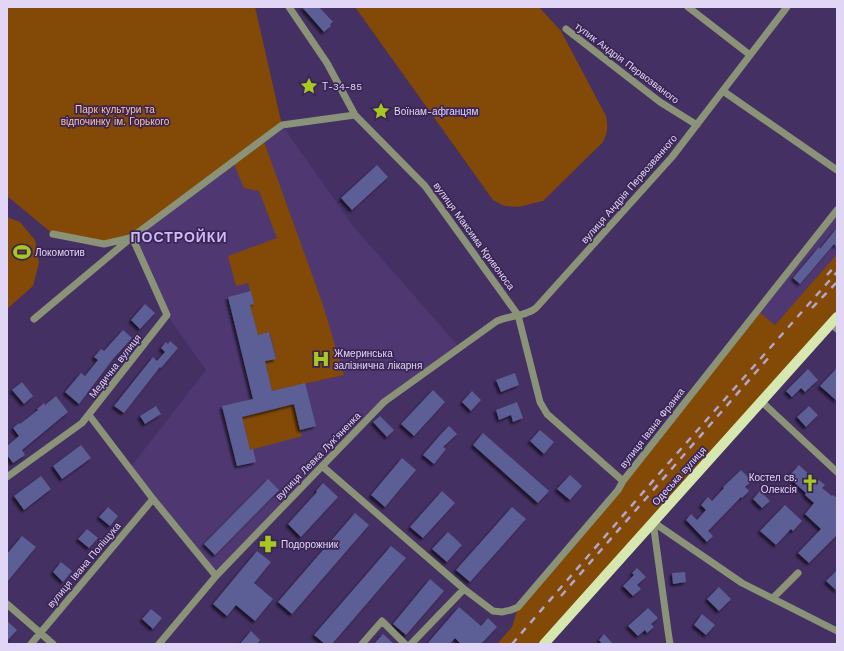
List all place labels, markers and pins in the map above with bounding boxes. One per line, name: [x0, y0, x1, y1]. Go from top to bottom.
place icon: Т-34-85: [299, 76, 319, 96]
place label: Т-34-85: [322, 81, 362, 92]
place icon: Воїнам-афганцям: [371, 101, 391, 121]
place label: Воїнам-афганцям: [394, 106, 479, 117]
sports icon: Локомотив: [12, 242, 32, 262]
place label: Локомотив: [35, 247, 85, 258]
place label: Жмеринська залізнична лікарня: [334, 348, 422, 371]
hospital icon: Жмеринська залізнична лікарня: [311, 349, 331, 369]
place label: Костел св. Олексія: [749, 472, 797, 495]
church icon: Костел св. Олексія: [800, 473, 820, 493]
pharmacy icon: Подорожник: [258, 534, 278, 554]
place label: Подорожник: [281, 539, 339, 550]

